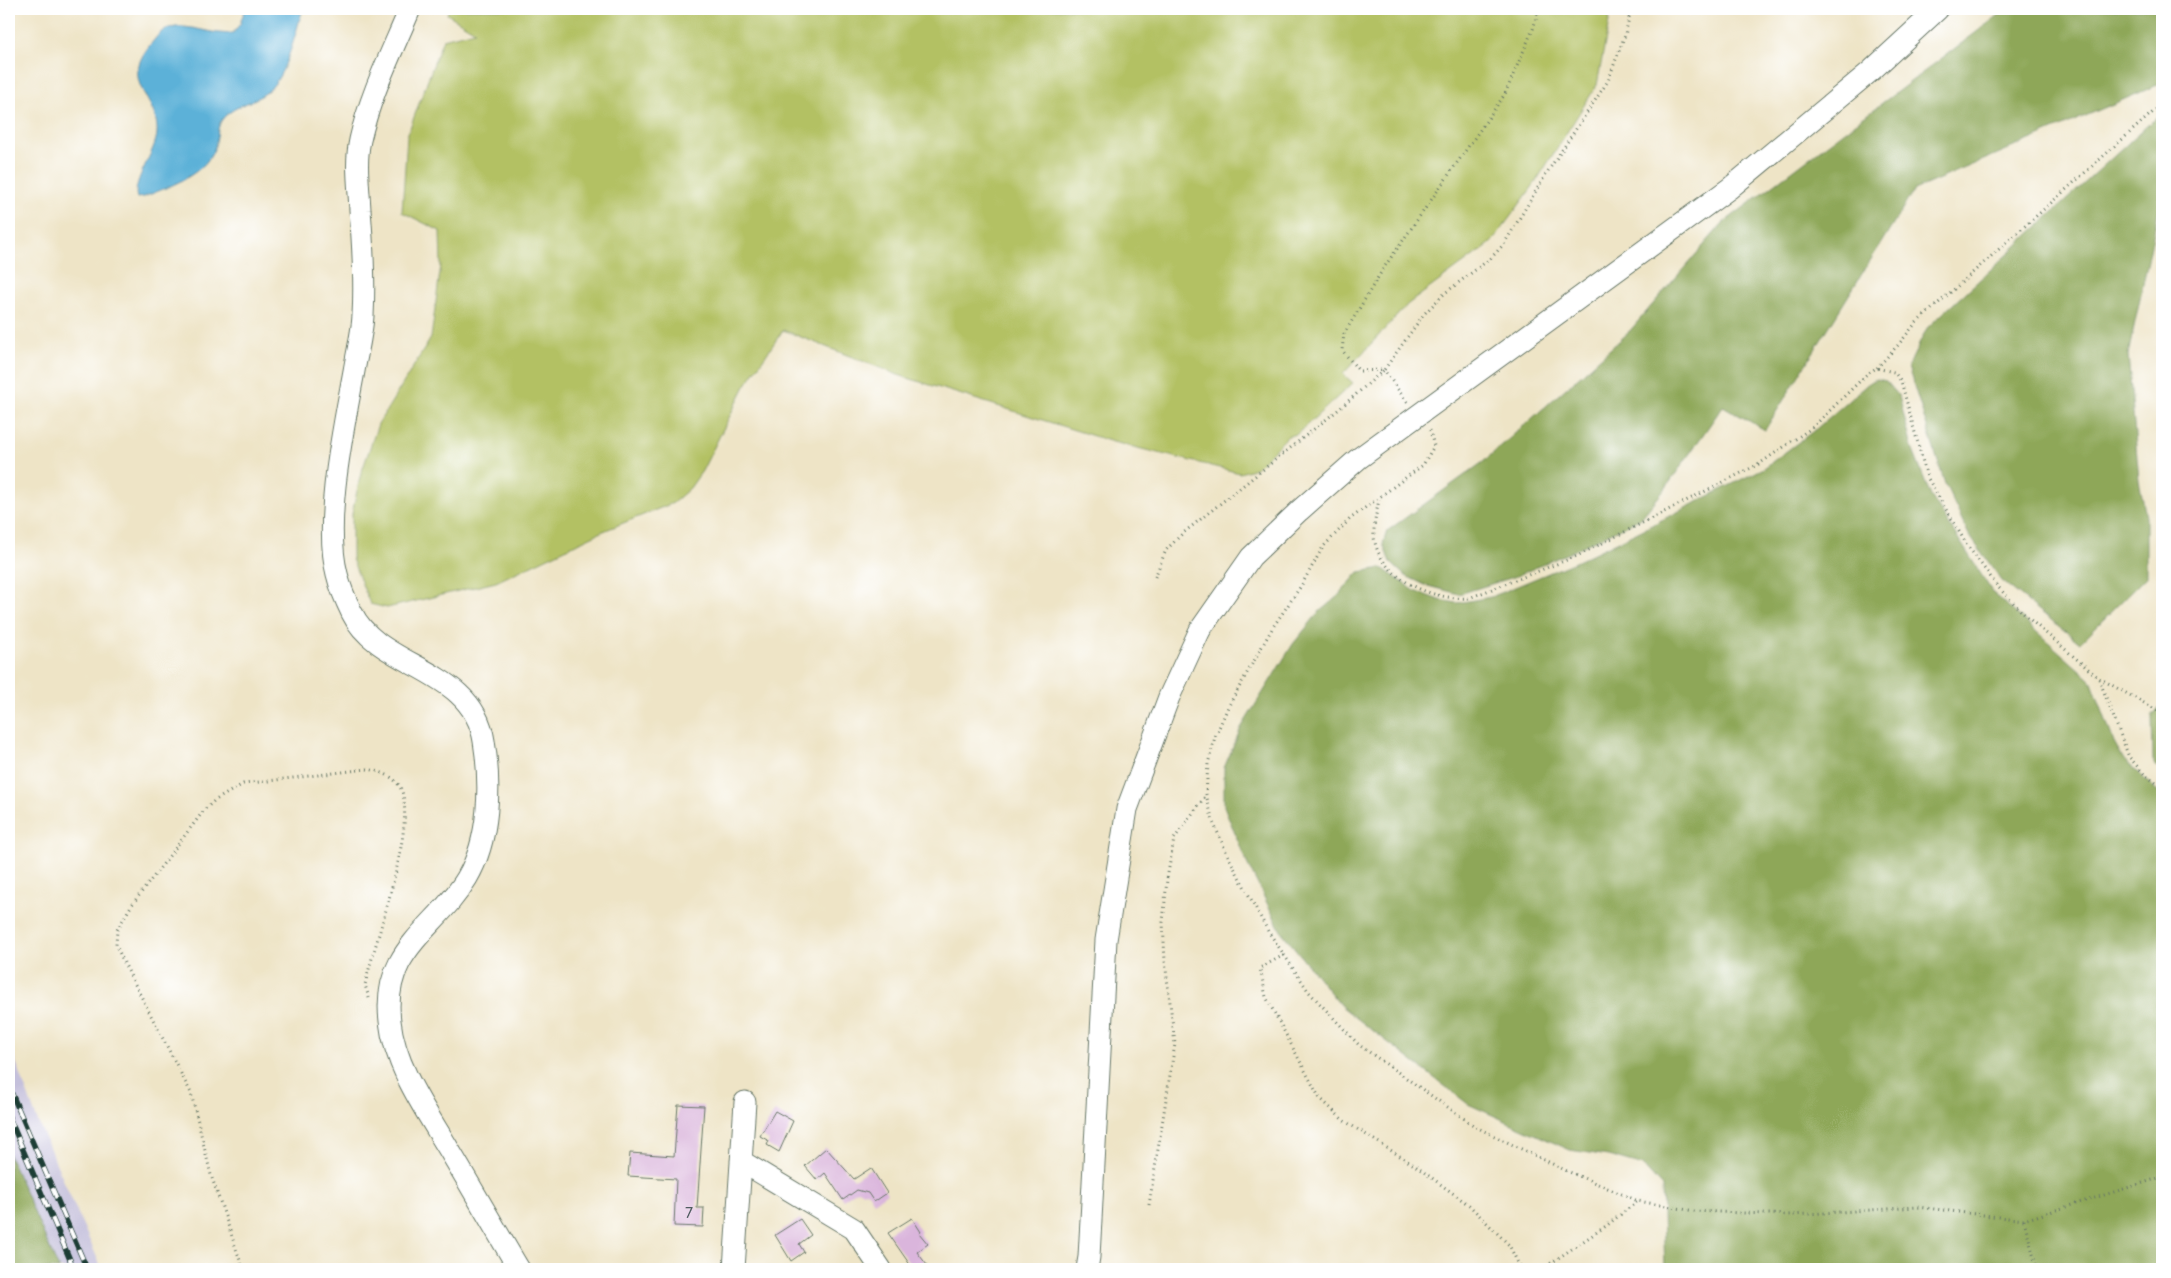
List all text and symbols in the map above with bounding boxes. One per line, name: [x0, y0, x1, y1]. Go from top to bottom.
house number: 7: [685, 1204, 693, 1223]

